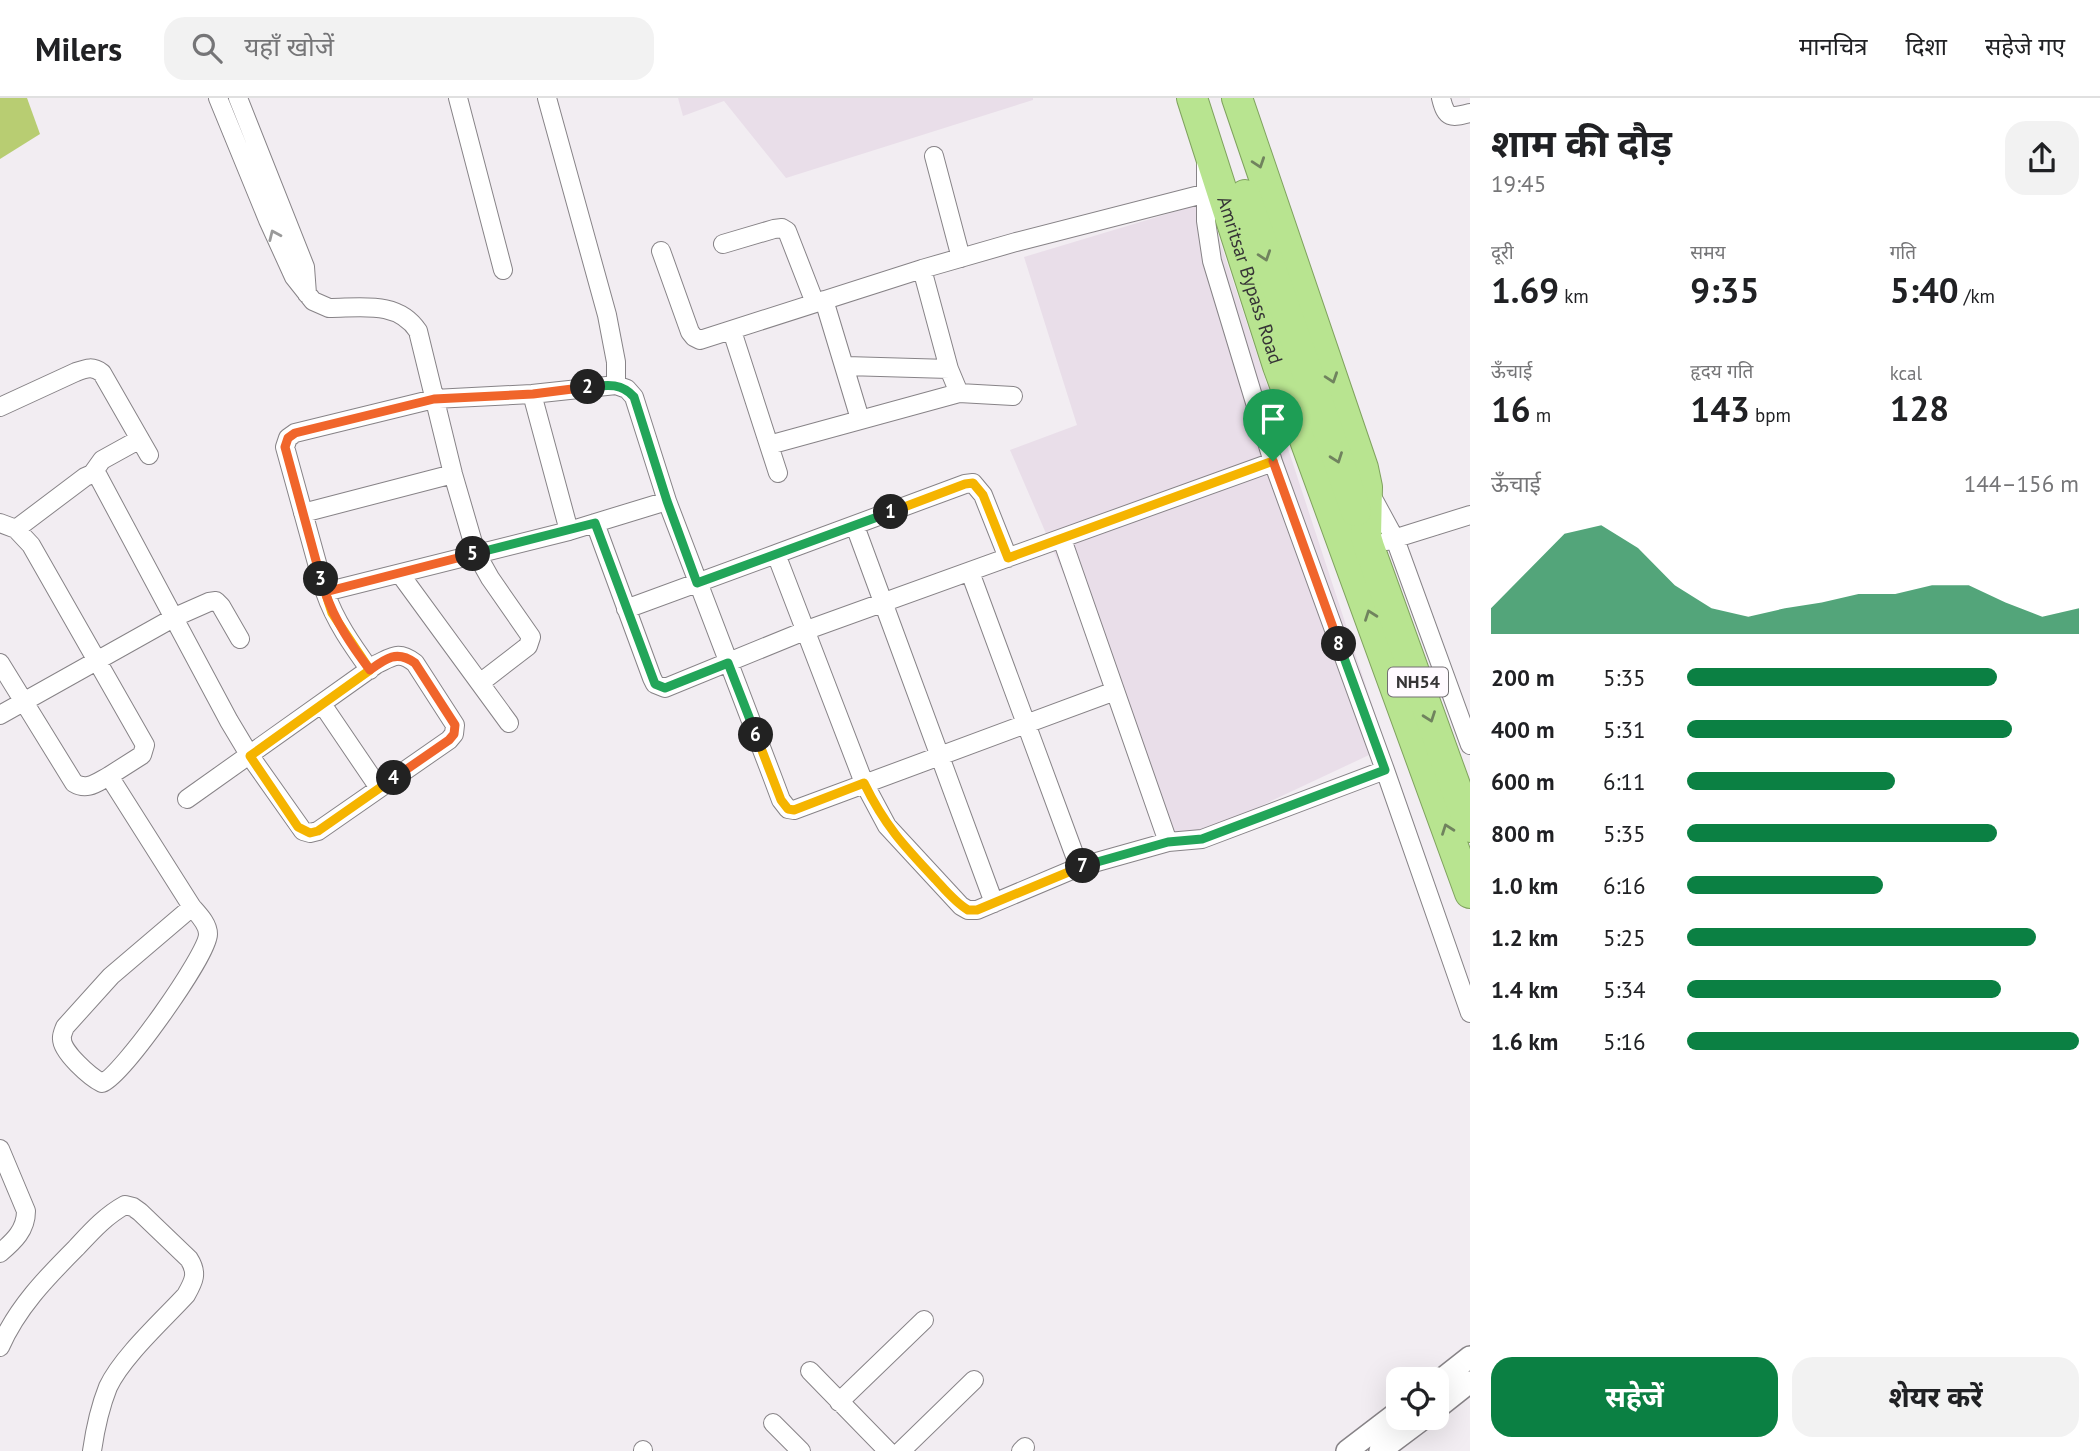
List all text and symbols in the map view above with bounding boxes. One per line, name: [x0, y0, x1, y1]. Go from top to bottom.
search box: [164, 17, 654, 80]
text: Milers: [35, 27, 122, 70]
icon: search: [188, 29, 226, 67]
text: यहाँ खोजें: [244, 30, 334, 63]
text: मानचित्र: [1799, 31, 1868, 62]
text: दिशा: [1906, 31, 1947, 62]
text: सहेजे गए: [1985, 31, 2065, 62]
text: शाम की दौड़: [1491, 118, 1672, 167]
button: share: [2005, 121, 2079, 195]
one-way arrow: [1251, 156, 1265, 168]
text: 19:45: [1491, 169, 1546, 198]
street label: Amritsar Bypass Road: [1212, 193, 1288, 367]
one-way arrow: [268, 230, 282, 242]
text: दूरी: [1491, 240, 1514, 264]
text: समय: [1690, 240, 1726, 264]
text: गति: [1890, 240, 1916, 264]
one-way arrow: [1257, 249, 1272, 261]
text: 1.69: [1491, 267, 1559, 313]
text: 9:35: [1690, 267, 1759, 313]
text: 5:40: [1890, 267, 1959, 313]
text: km: [1559, 284, 1589, 308]
text: /km: [1959, 284, 1995, 308]
text: ऊँचाई: [1491, 359, 1532, 383]
text: हृदय गति: [1690, 359, 1753, 383]
text: kcal: [1890, 361, 1922, 385]
pin: 2: [570, 370, 606, 404]
one-way arrow: [1324, 371, 1338, 384]
text: 2: [582, 374, 593, 398]
text: 128: [1890, 385, 1949, 431]
text: 16: [1491, 386, 1531, 432]
text: 143: [1690, 386, 1750, 432]
pin: [1243, 389, 1303, 461]
icon: arrive: [1254, 400, 1292, 438]
text: m: [1531, 403, 1551, 427]
text: bpm: [1750, 403, 1791, 427]
one-way arrow: [1329, 452, 1343, 464]
text: ऊँचाई: [1491, 469, 1541, 498]
text: 144–156 m: [1964, 469, 2079, 498]
pin: 1: [874, 494, 908, 530]
text: 1: [885, 499, 896, 523]
pin: 5: [456, 536, 490, 572]
text: 5: [467, 541, 478, 565]
pin: 3: [304, 561, 338, 596]
text: 3: [315, 566, 326, 590]
one-way arrow: [1364, 609, 1378, 621]
pin: 8: [1322, 626, 1356, 662]
text: 8: [1333, 631, 1344, 655]
text: 200 m: [1491, 663, 1554, 692]
text: 5:35: [1603, 663, 1646, 692]
road number: NH54: [1388, 668, 1448, 696]
one-way arrow: [1422, 710, 1436, 723]
text: 400 m: [1491, 715, 1554, 744]
text: 5:31: [1603, 715, 1646, 744]
pin: 6: [738, 718, 774, 752]
text: 6: [750, 722, 761, 746]
pin: 4: [376, 760, 412, 796]
text: 4: [388, 765, 399, 789]
text: 600 m: [1491, 767, 1554, 796]
text: 6:11: [1603, 767, 1646, 796]
text: 800 m: [1491, 819, 1554, 848]
text: 5:35: [1603, 819, 1646, 848]
one-way arrow: [1441, 823, 1455, 835]
pin: 7: [1066, 848, 1100, 884]
text: 7: [1077, 853, 1088, 877]
text: 1.0 km: [1491, 871, 1558, 900]
text: 6:16: [1603, 871, 1646, 900]
text: 1.2 km: [1491, 923, 1558, 952]
text: 5:25: [1603, 923, 1646, 952]
text: 1.4 km: [1491, 975, 1558, 1004]
text: 5:34: [1603, 975, 1646, 1004]
text: 1.6 km: [1491, 1027, 1558, 1056]
text: 5:16: [1603, 1027, 1646, 1056]
button: सहेजें: [1491, 1357, 1778, 1437]
button: शेयर करें: [1792, 1357, 2079, 1437]
map controls: [1386, 1367, 1449, 1430]
button: locate: [1386, 1367, 1449, 1430]

